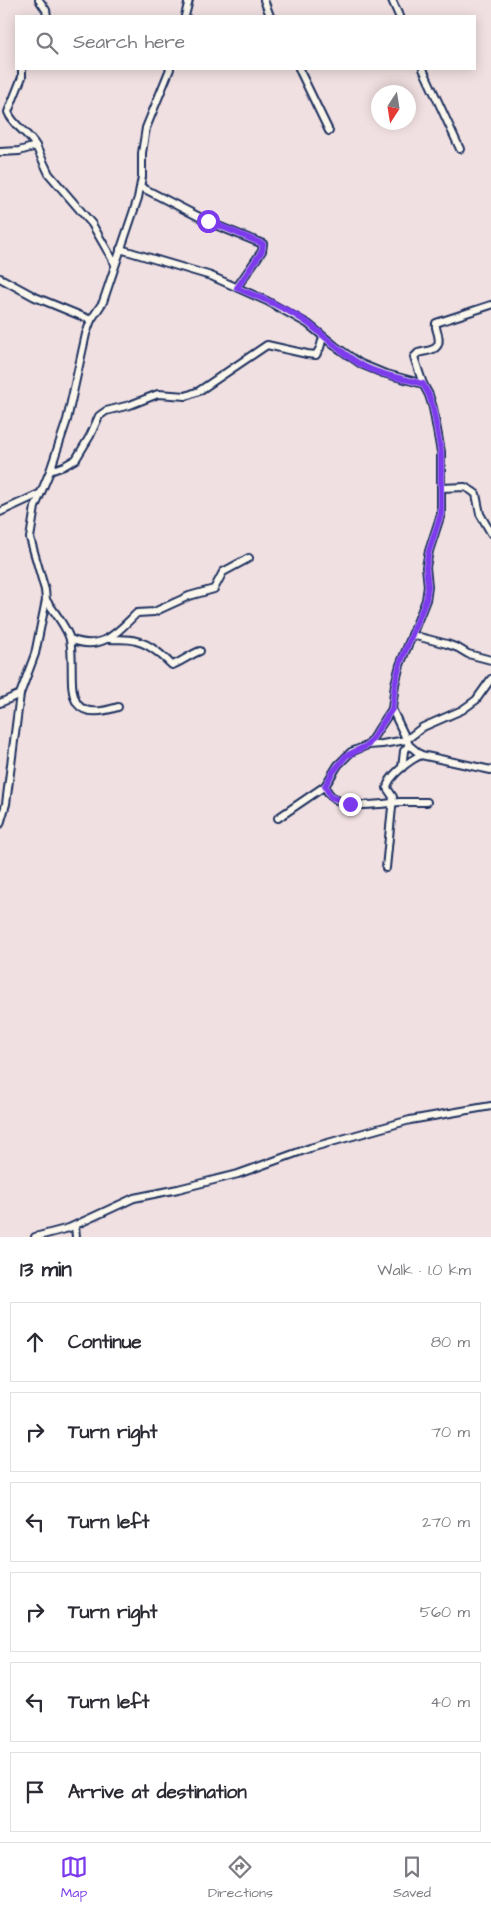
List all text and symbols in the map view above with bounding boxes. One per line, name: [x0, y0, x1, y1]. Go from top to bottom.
search box: [15, 15, 476, 70]
icon: search: [33, 29, 61, 57]
text: Search here: [73, 29, 185, 56]
north arrow: [371, 85, 416, 130]
route start: [197, 210, 220, 233]
route end: [339, 793, 362, 816]
text: 13 min: [20, 1255, 72, 1284]
text: Walk · 1.0 km: [377, 1259, 471, 1281]
icon: ahead: [21, 1328, 49, 1356]
text: Continue: [68, 1329, 142, 1356]
text: 80 m: [431, 1331, 470, 1353]
icon: right: [21, 1418, 49, 1446]
text: Turn right: [68, 1419, 157, 1446]
text: 70 m: [431, 1421, 470, 1443]
icon: left: [21, 1508, 49, 1536]
text: Turn left: [68, 1509, 149, 1536]
text: 270 m: [422, 1511, 470, 1533]
icon: right: [21, 1598, 49, 1626]
text: Turn right: [68, 1599, 157, 1626]
text: 560 m: [420, 1601, 470, 1623]
icon: left: [21, 1688, 49, 1716]
text: Turn left: [68, 1689, 149, 1716]
text: 40 m: [430, 1691, 470, 1713]
icon: arrive: [21, 1778, 49, 1806]
text: Arrive at destination: [68, 1779, 247, 1806]
tab: Map: [60, 1853, 88, 1903]
tab: Directions: [208, 1853, 273, 1903]
tab: Saved: [393, 1853, 431, 1903]

